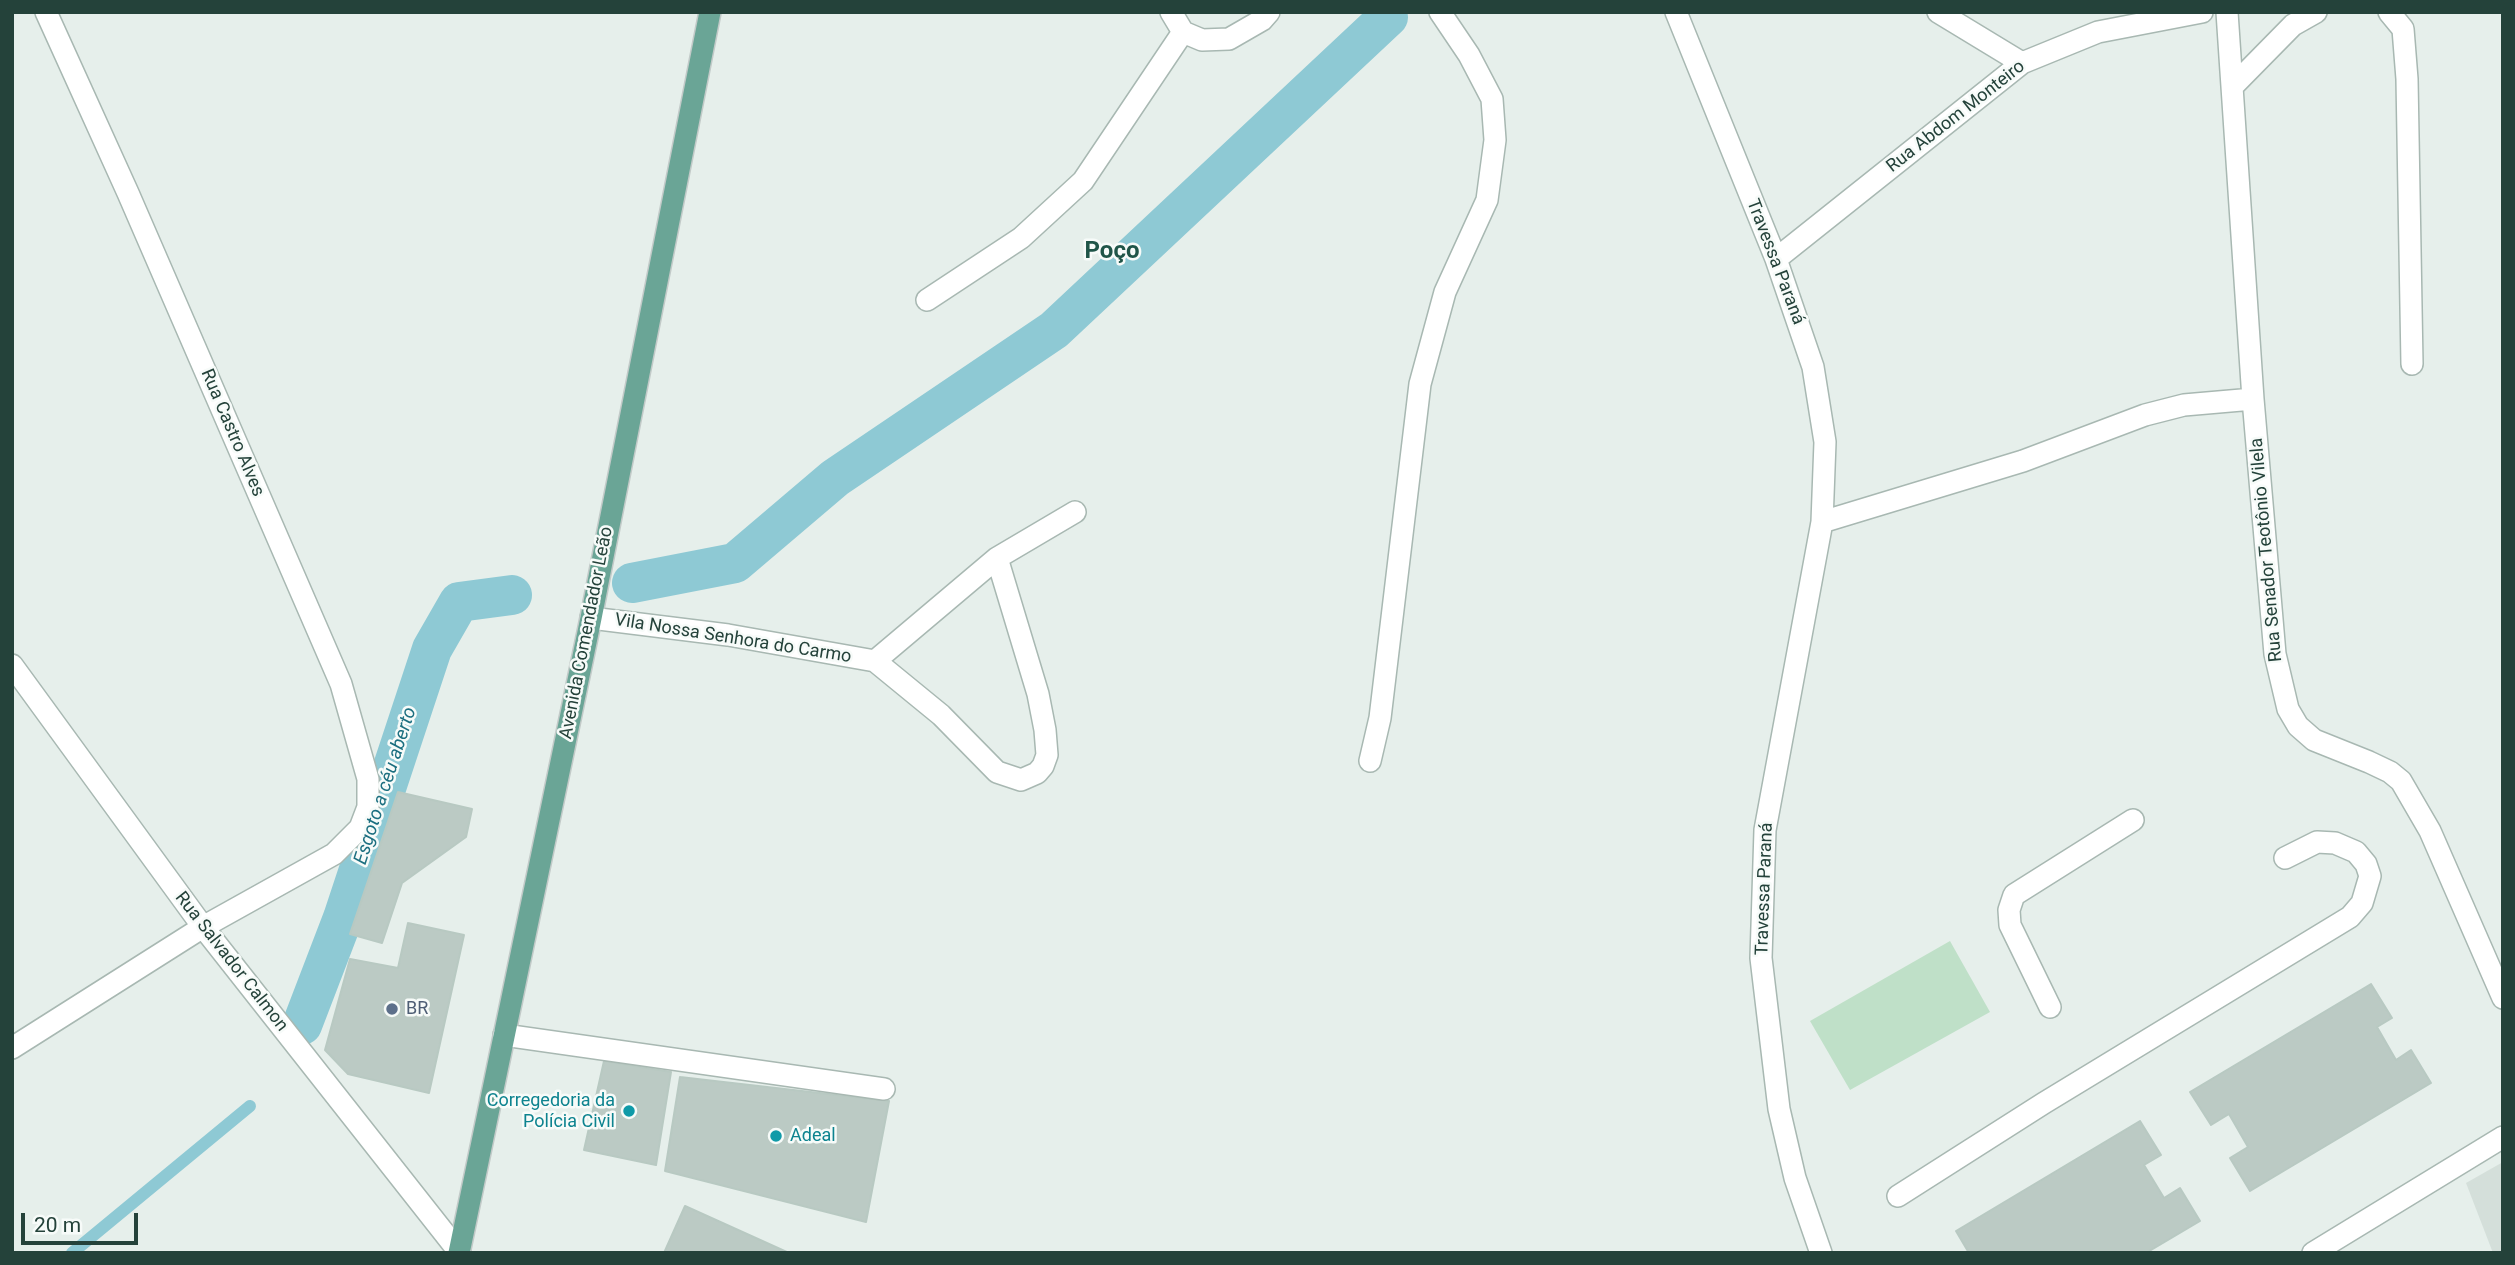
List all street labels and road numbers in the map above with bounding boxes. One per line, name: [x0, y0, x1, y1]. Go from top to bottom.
street label: Rua Abdom Monteiro: [1882, 56, 2030, 178]
street label: Travessa Paraná: [1741, 196, 1809, 328]
street label: Rua Castro Alves: [195, 366, 269, 500]
street label: Rua Senador Teotônio Vilela: [2246, 437, 2288, 663]
street label: Avenida Comendador Leão: [556, 525, 618, 741]
street label: Vila Nossa Senhora do Carmo: [613, 610, 853, 668]
street label: Travessa Paraná: [1752, 822, 1778, 956]
street label: Rua Salvador Calmon: [170, 888, 292, 1036]

